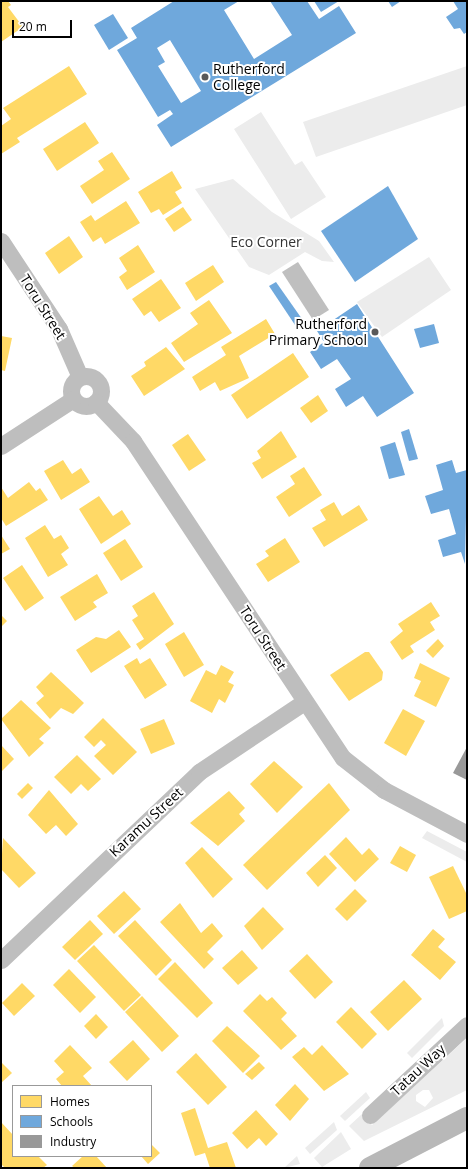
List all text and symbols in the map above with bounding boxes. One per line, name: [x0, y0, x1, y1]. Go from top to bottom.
scale bar: [14, 12, 74, 38]
text: 20 m: [19, 18, 47, 35]
place label: Rutherford College: [213, 61, 285, 94]
marker: Rutherford College: [200, 72, 210, 82]
park label: Eco Corner: [230, 234, 302, 250]
street label: Toru Street: [16, 272, 70, 342]
place label: Rutherford Primary School: [269, 316, 367, 348]
marker: Rutherford Primary School: [370, 327, 380, 337]
street label: Toru Street: [236, 603, 290, 673]
street label: Karamu Street: [106, 784, 186, 860]
street label: Tatau Way: [387, 1041, 449, 1099]
legend: [12, 1085, 152, 1157]
text: Homes: [50, 1093, 90, 1110]
text: Schools: [50, 1113, 93, 1130]
text: Industry: [50, 1133, 96, 1150]

